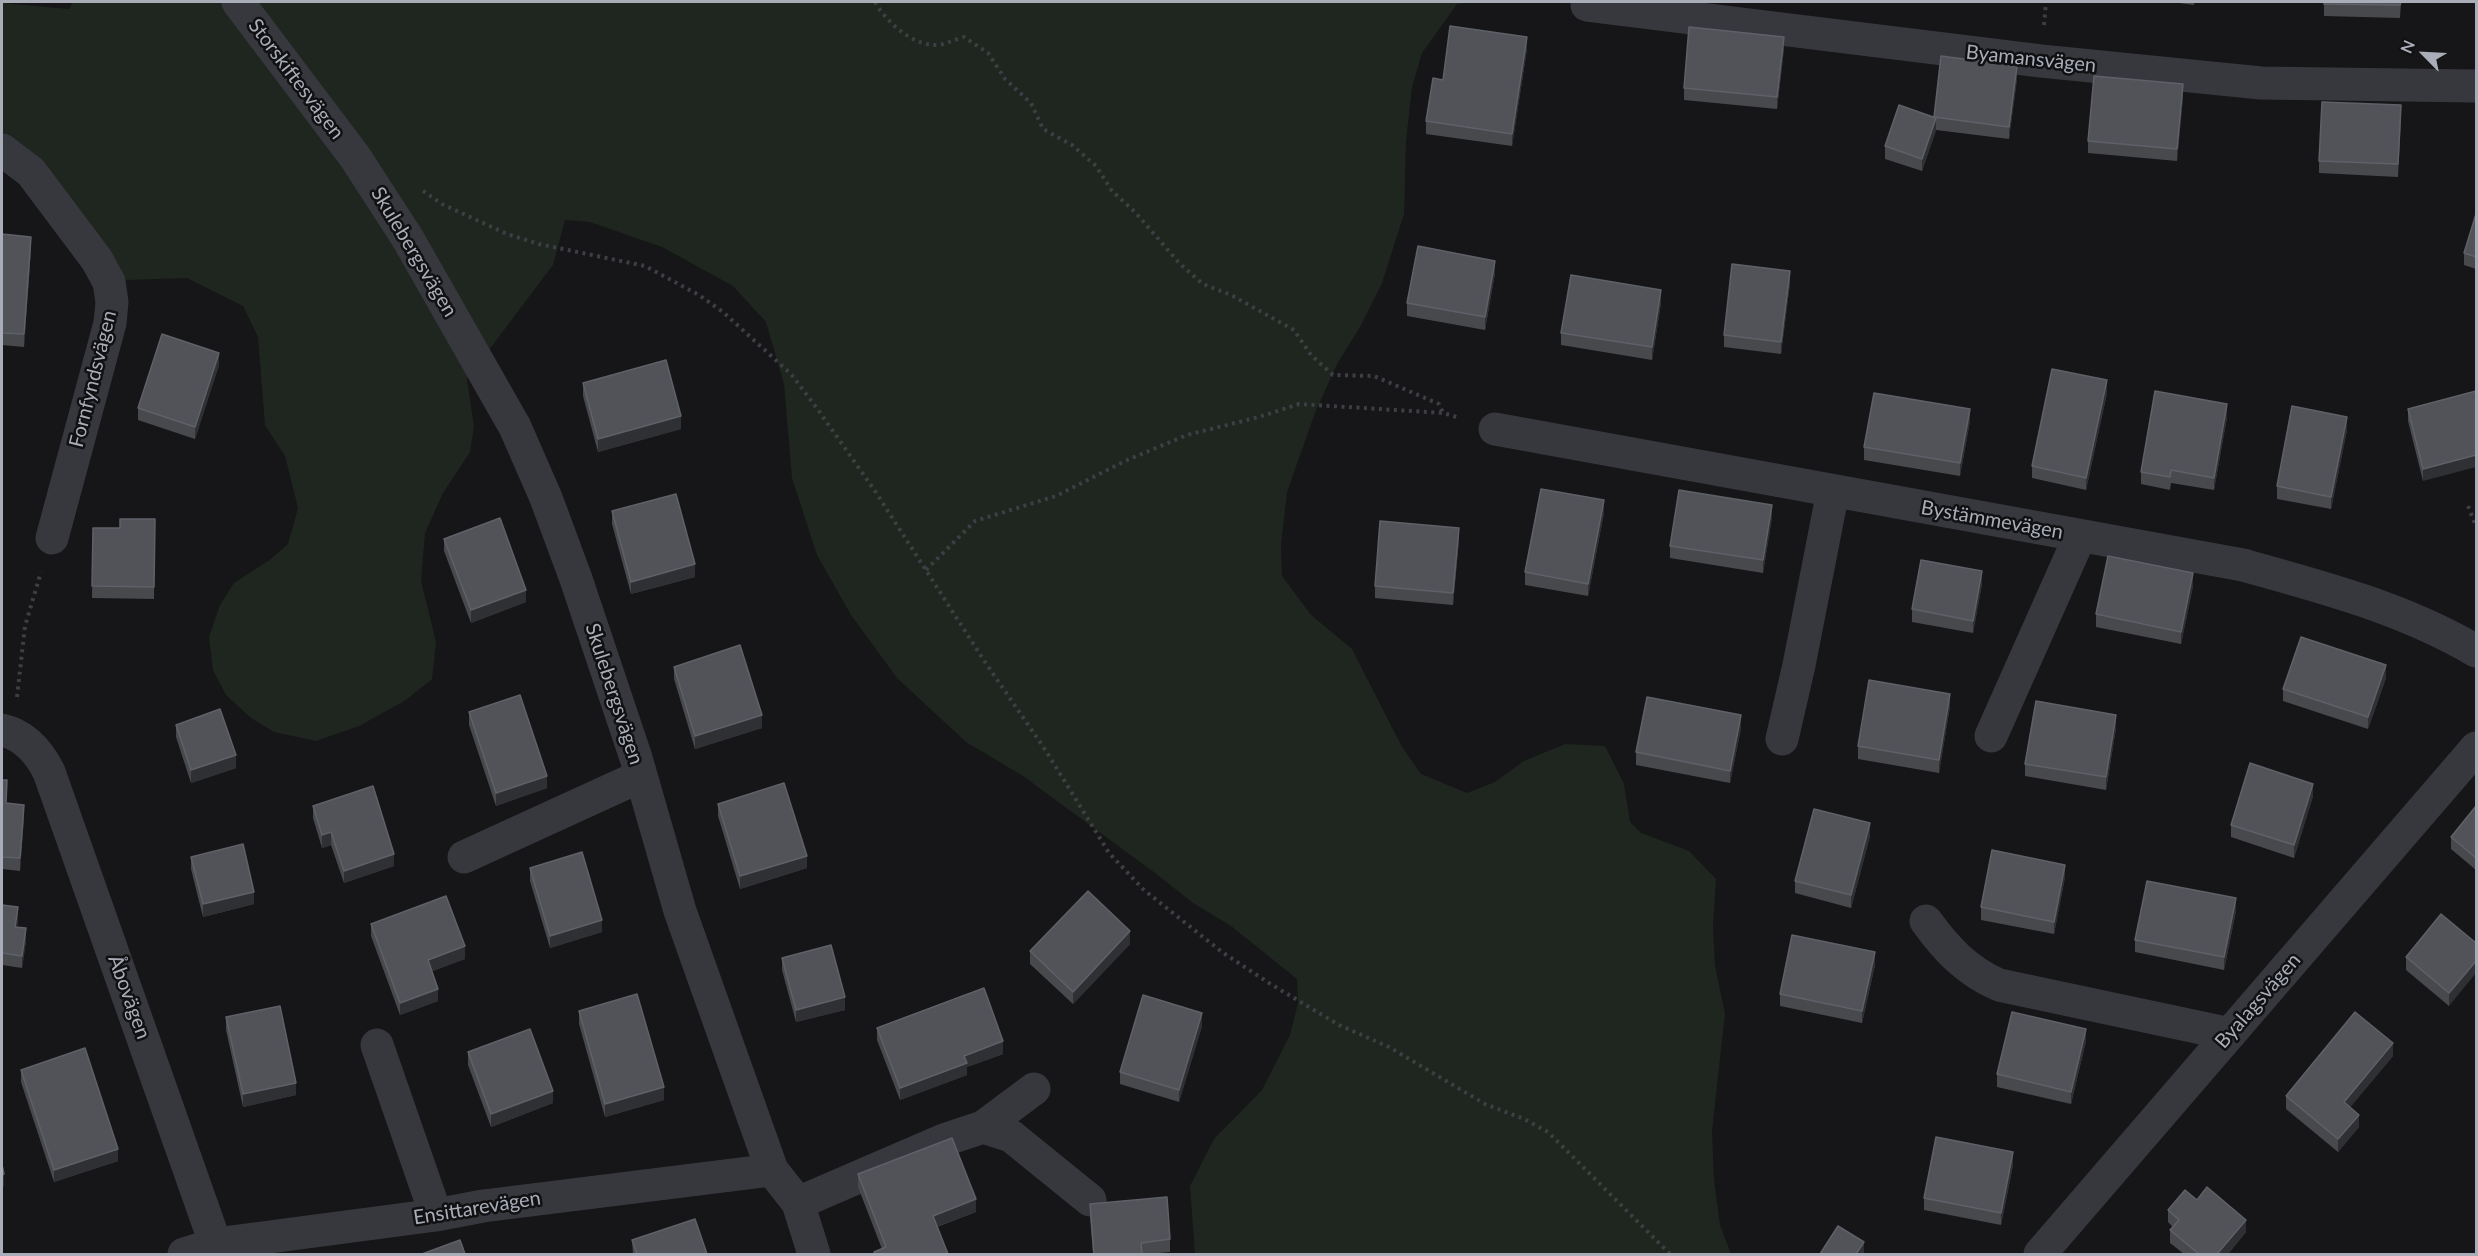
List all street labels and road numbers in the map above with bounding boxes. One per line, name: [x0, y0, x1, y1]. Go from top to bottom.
street label: Storskiftesvägen: [243, 14, 349, 144]
street label: Byamansvägen: [1965, 40, 2097, 78]
street label: Skulebergsvägen: [366, 183, 462, 321]
street label: Fornfyndsvägen: [64, 308, 122, 450]
street label: Bystämmevägen: [1919, 496, 2065, 544]
street label: Skulebergsvägen: [580, 620, 648, 768]
street label: Byalagsvägen: [2210, 948, 2306, 1054]
street label: Åbovägen: [103, 952, 155, 1042]
street label: Ensittarevägen: [412, 1186, 542, 1230]

